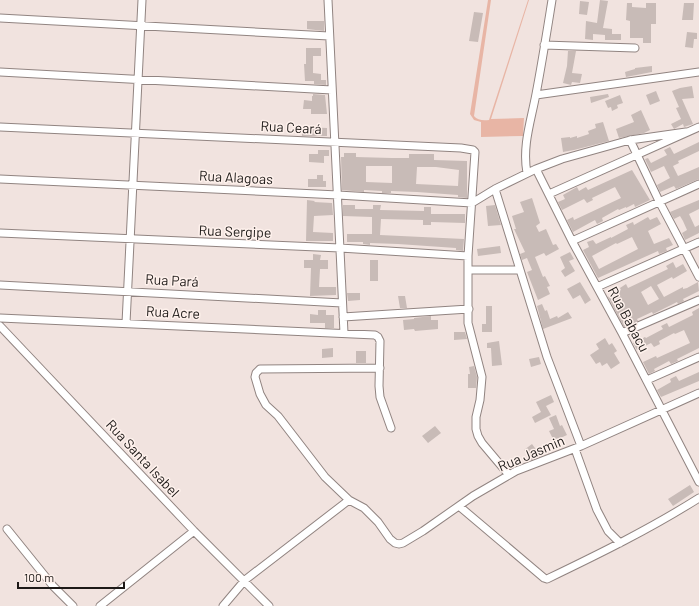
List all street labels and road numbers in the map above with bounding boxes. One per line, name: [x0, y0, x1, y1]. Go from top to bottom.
street label: Rua Ceará: [260, 117, 322, 137]
street label: Rua Alagoas: [199, 167, 274, 187]
street label: Rua Sergipe: [198, 221, 272, 241]
street label: Rua Pará: [145, 270, 199, 290]
street label: Rua Babacu: [605, 283, 653, 355]
street label: Rua Acre: [146, 302, 200, 322]
street label: Rua Santa Isabel: [103, 416, 183, 500]
street label: Rua Jasmin: [495, 431, 567, 475]

